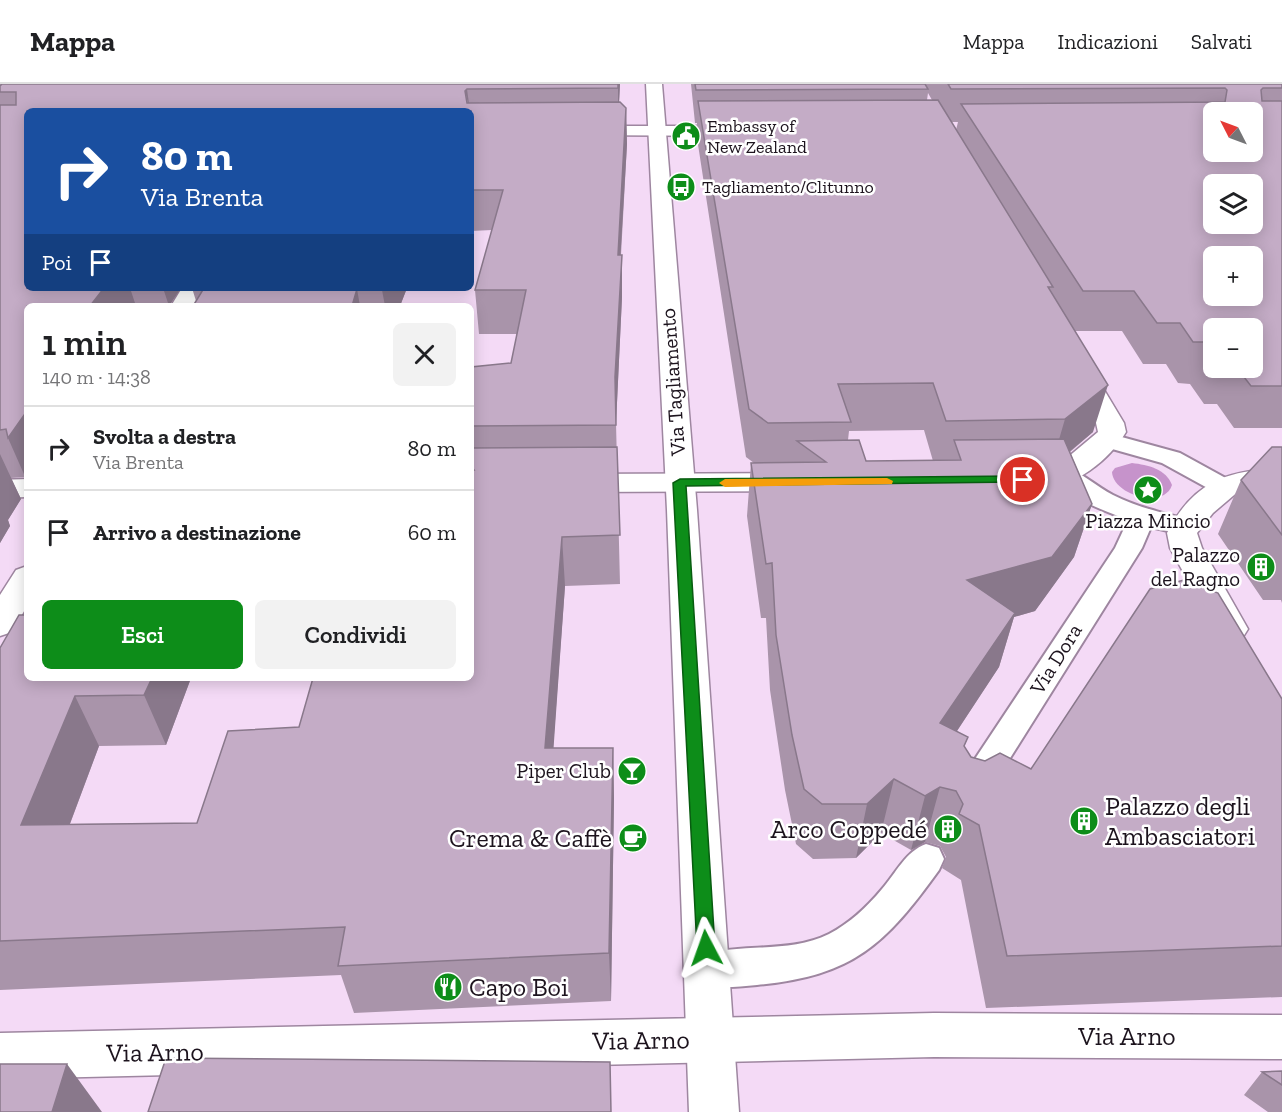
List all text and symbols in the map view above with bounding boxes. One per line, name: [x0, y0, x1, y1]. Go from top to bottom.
text: Mappa: [30, 25, 115, 58]
text: Mappa: [963, 29, 1024, 54]
text: Indicazioni: [1057, 29, 1158, 54]
text: Salvati: [1191, 29, 1252, 54]
north arrow: [1203, 102, 1263, 162]
map controls: [1203, 102, 1263, 378]
place label: Embassy of New Zealand: [707, 115, 807, 158]
public building icon: Embassy of New Zealand: [670, 120, 702, 152]
text: 80 m: [141, 130, 232, 181]
icon: right: [42, 132, 120, 210]
bus stop icon: Tagliamento/Clitunno: [665, 171, 697, 203]
button: layers: [1203, 174, 1263, 234]
place label: Tagliamento/Clitunno: [702, 176, 874, 198]
text: Via Brenta: [141, 181, 264, 213]
icon: arrive: [84, 246, 117, 279]
button: +: [1203, 246, 1263, 306]
text: Poi: [42, 249, 72, 276]
street label: Via Tagliamento: [655, 307, 690, 458]
button: −: [1203, 318, 1263, 378]
text: 1 min: [42, 321, 127, 364]
button: close: [393, 323, 456, 386]
text: 140 m · 14:38: [42, 365, 151, 389]
text: Svolta a destra: [93, 423, 236, 450]
icon: right: [42, 432, 75, 465]
text: 80 m: [408, 435, 456, 462]
text: Via Brenta: [93, 450, 184, 474]
pin: [997, 454, 1048, 505]
icon: arrive: [1006, 463, 1039, 496]
place icon: Piazza Mincio: [1132, 474, 1164, 506]
place label: Piazza Mincio: [1085, 508, 1211, 533]
icon: arrive: [42, 516, 75, 549]
text: Arrivo a destinazione: [93, 519, 301, 546]
text: 60 m: [408, 519, 456, 546]
place label: Palazzo del Ragno: [1151, 542, 1240, 591]
building icon: Palazzo del Ragno: [1245, 551, 1277, 583]
button: Esci: [42, 600, 243, 669]
button: Condividi: [255, 600, 456, 669]
street label: Via Dora: [1024, 619, 1087, 700]
bar icon: Piper Club: [616, 755, 648, 787]
place label: Piper Club: [516, 758, 611, 783]
place label: Palazzo degli Ambasciatori: [1105, 790, 1255, 852]
building icon: Palazzo degli Ambasciatori: [1068, 805, 1100, 837]
place label: Arco Coppedé: [771, 813, 927, 845]
building icon: Arco Coppedé: [932, 813, 964, 845]
place label: Crema & Caffè: [449, 822, 612, 854]
cafe icon: Crema & Caffè: [617, 822, 649, 854]
position arrow: [674, 916, 738, 980]
restaurant icon: Capo Boi: [432, 971, 464, 1003]
place label: Capo Boi: [469, 971, 568, 1003]
street label: Via Arno: [1077, 1020, 1176, 1052]
street label: Via Arno: [591, 1023, 690, 1057]
street label: Via Arno: [105, 1035, 204, 1069]

